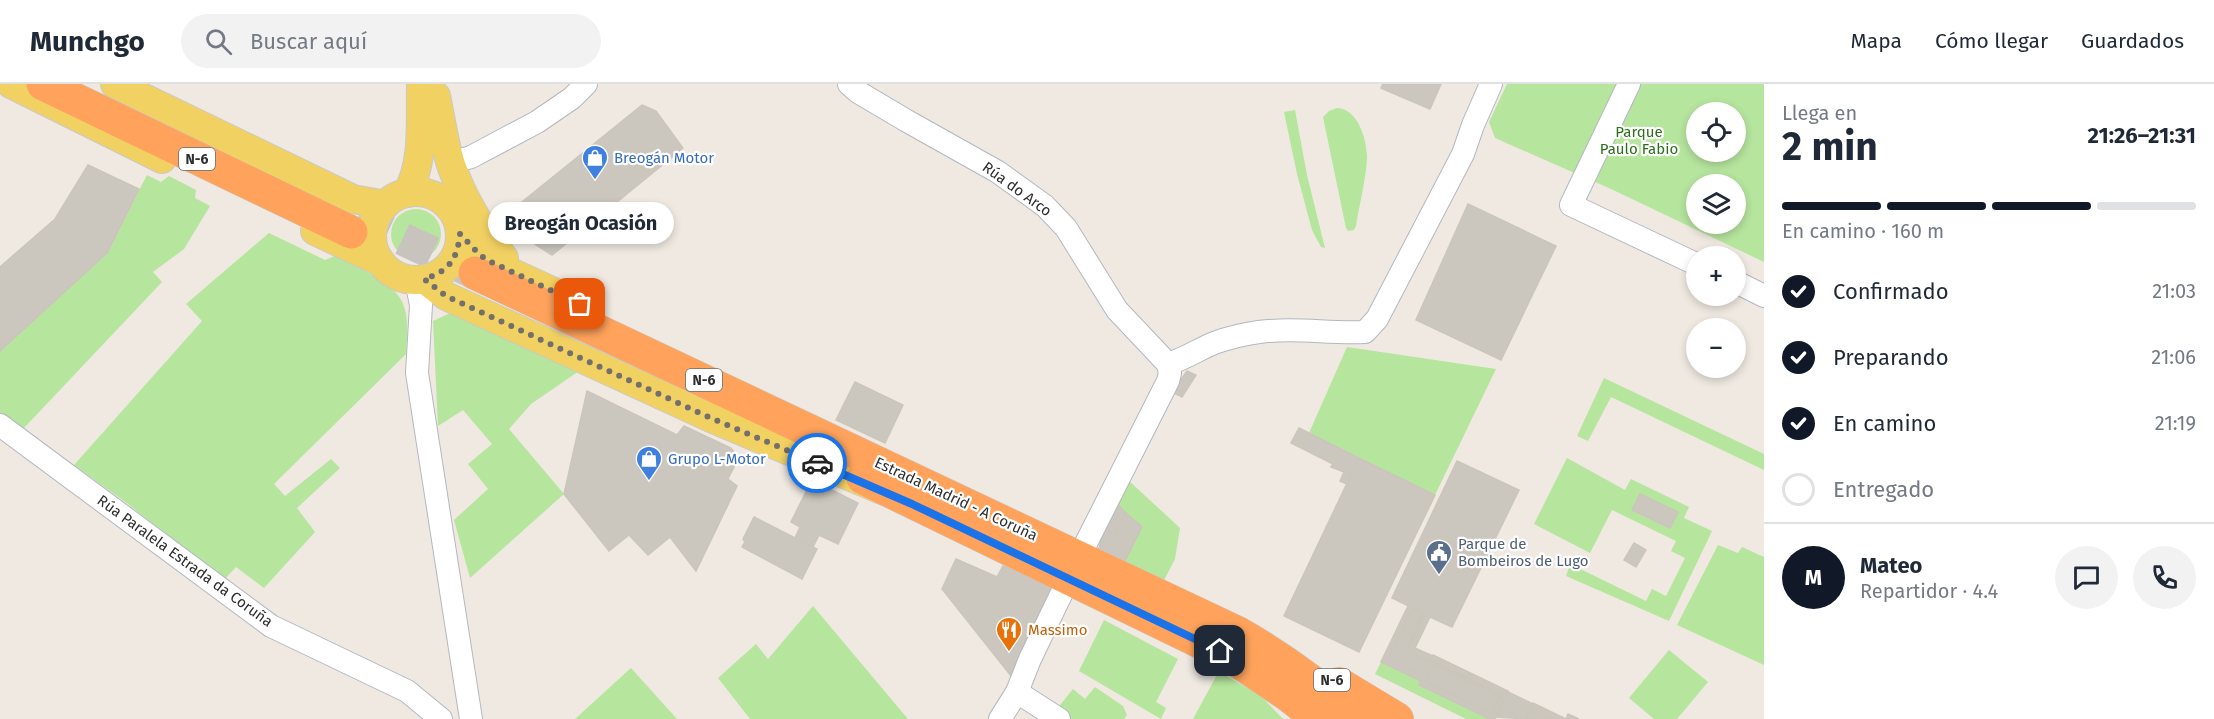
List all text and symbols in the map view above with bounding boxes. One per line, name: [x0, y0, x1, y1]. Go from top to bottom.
search box: [181, 14, 601, 68]
text: Munchgo: [30, 25, 145, 58]
icon: search: [202, 25, 235, 58]
text: Buscar aquí: [250, 28, 367, 55]
text: Mapa: [1850, 28, 1902, 54]
text: Cómo llegar: [1935, 28, 2048, 54]
text: Guardados: [2081, 28, 2184, 54]
text: Llega en: [1782, 101, 1857, 125]
map controls: [1686, 102, 1746, 378]
button: locate: [1686, 102, 1746, 162]
text: 21:26–21:31: [2088, 122, 2196, 149]
park label: Parque Paulo Fabio: [1600, 123, 1678, 158]
text: 2 min: [1782, 124, 1878, 170]
shop icon: Breogán Motor: [580, 143, 610, 181]
road number: N-6: [179, 148, 215, 170]
place label: Breogán Motor: [614, 149, 714, 167]
street label: Rúa do Arco: [979, 158, 1055, 220]
button: layers: [1686, 174, 1746, 234]
callout: Breogán Ocasión: [487, 202, 673, 244]
text: Breogán Ocasión: [505, 211, 657, 235]
text: En camino · 160 m: [1782, 219, 1944, 243]
button: +: [1686, 246, 1746, 306]
icon: check: [1782, 275, 1815, 308]
pin: [554, 278, 605, 329]
text: Confirmado: [1833, 278, 1949, 305]
text: 21:03: [2152, 279, 2196, 303]
icon: bag: [563, 287, 596, 320]
button: −: [1686, 318, 1746, 378]
icon: check: [1782, 341, 1815, 374]
text: Preparando: [1833, 344, 1949, 371]
text: 21:06: [2151, 345, 2196, 369]
road number: N-6: [686, 369, 722, 391]
icon: check: [1782, 407, 1815, 440]
text: En camino: [1833, 410, 1936, 437]
text: 21:19: [2155, 411, 2196, 435]
courier: [787, 433, 847, 493]
shop icon: Grupo L-Motor: [634, 444, 664, 482]
icon: car: [801, 447, 834, 480]
place label: Grupo L-Motor: [668, 450, 766, 468]
street label: Estrada Madrid - A Coruña: [872, 453, 1040, 545]
text: Entregado: [1833, 476, 1934, 503]
street label: Rúa Paralela Estrada da Coruña: [94, 491, 276, 631]
place label: Parque de Bombeiros de Lugo: [1458, 535, 1589, 570]
public building icon: Parque de Bombeiros de Lugo: [1424, 538, 1454, 576]
button: chat: [2055, 546, 2118, 609]
button: phone: [2133, 546, 2196, 609]
text: Mateo: [1860, 552, 1922, 579]
text: M: [1805, 564, 1822, 591]
text: Repartidor · 4.4: [1860, 579, 1998, 603]
restaurant icon: Massimo: [994, 615, 1024, 653]
place label: Massimo: [1028, 621, 1087, 639]
pin: [1194, 625, 1245, 676]
icon: home: [1203, 634, 1236, 667]
road number: N-6: [1314, 669, 1350, 691]

